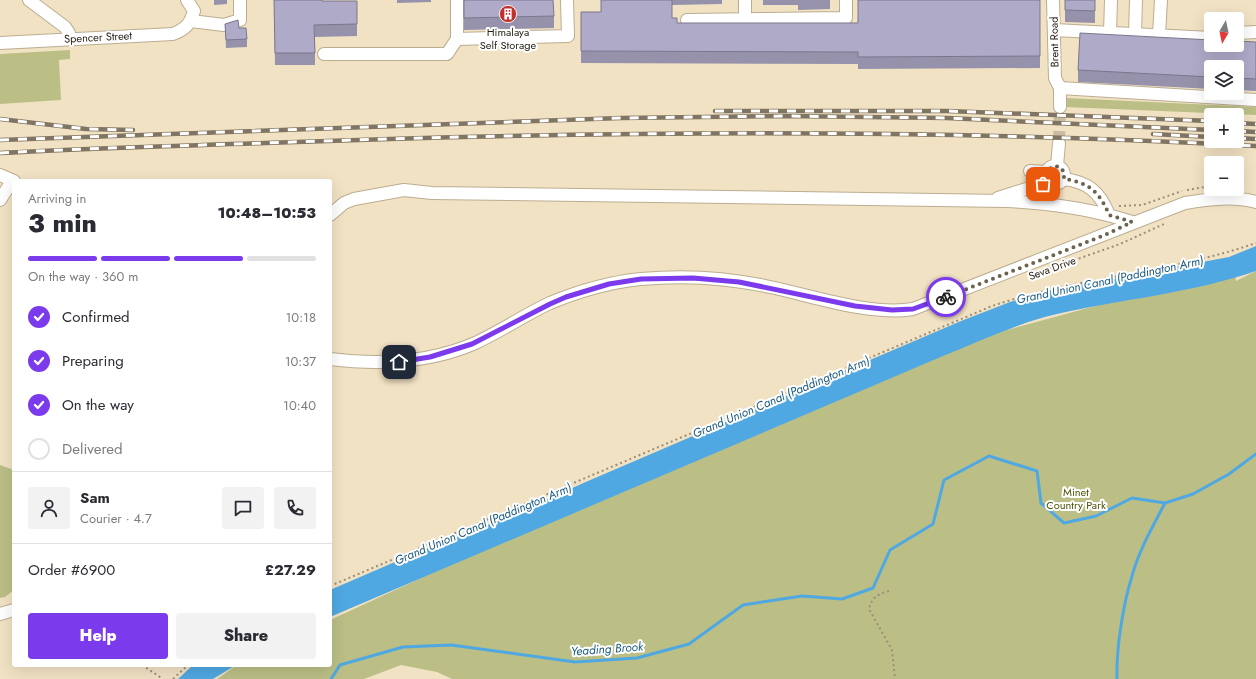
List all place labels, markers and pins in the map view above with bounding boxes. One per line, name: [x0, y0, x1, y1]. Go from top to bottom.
building icon: Himalaya Self Storage: [498, 4, 518, 24]
place label: Himalaya Self Storage: [480, 24, 537, 53]
pin: [1026, 167, 1060, 201]
pin: [382, 345, 416, 379]

